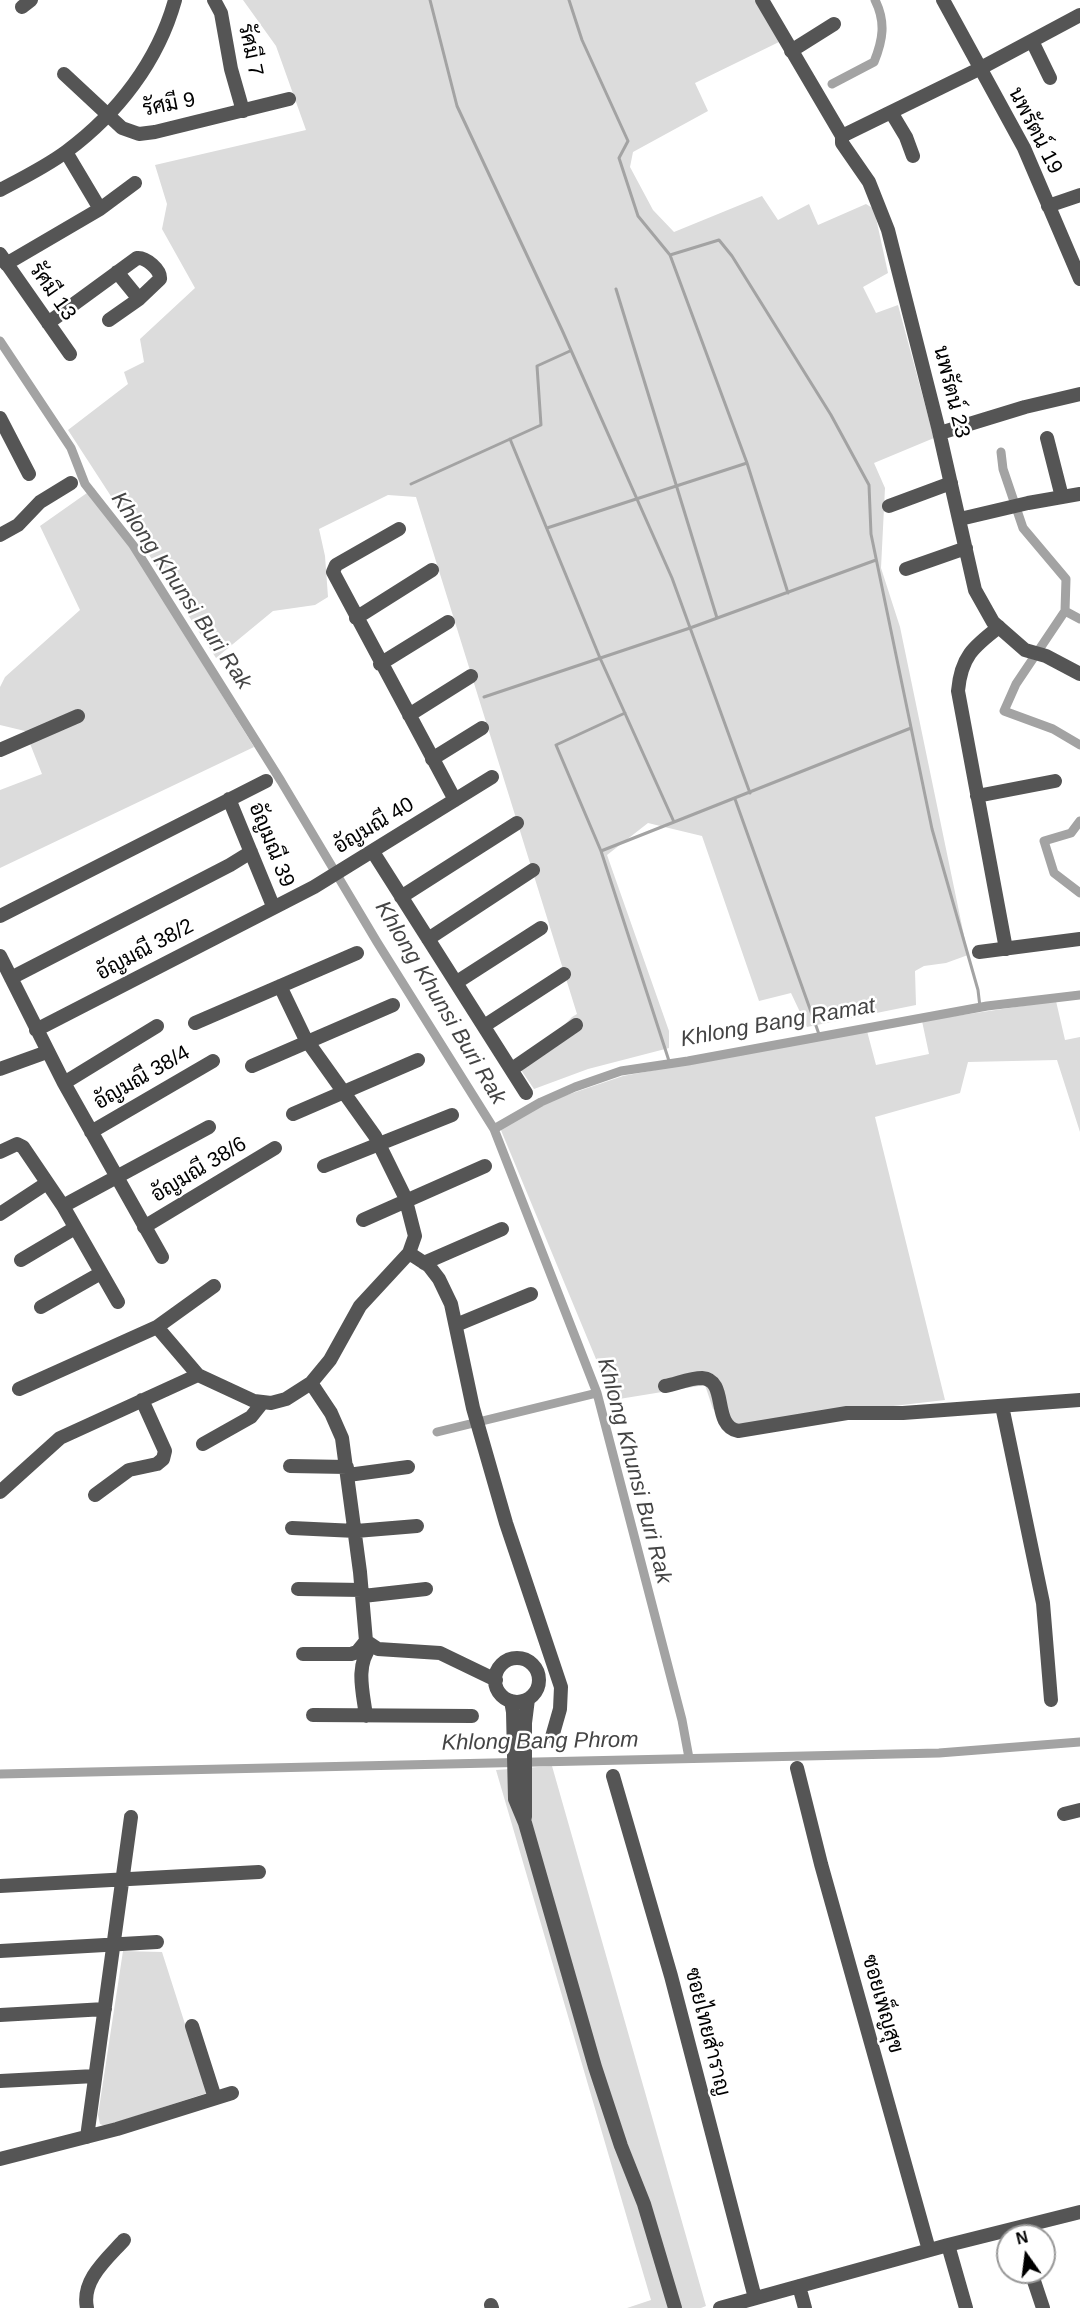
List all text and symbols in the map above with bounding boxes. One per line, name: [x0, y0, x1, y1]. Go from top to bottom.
street label: รัศมี 7: [232, 21, 268, 79]
street label: นพรัตน์ 19: [1002, 83, 1068, 179]
street label: รัศมี 9: [140, 88, 198, 122]
street label: รัศมี 13: [23, 258, 81, 326]
street label: นพรัตน์ 23: [927, 343, 975, 441]
water label: Khlong Khunsi Buri Rak: [105, 487, 257, 695]
street label: อัญมณี 40: [329, 792, 419, 860]
street label: อัญมณี 39: [243, 799, 299, 891]
water label: Khlong Khunsi Buri Rak: [369, 897, 511, 1109]
street label: อัญมณี 38/2: [92, 914, 198, 986]
water label: Khlong Bang Ramat: [679, 993, 877, 1053]
street label: อัญมณี 38/4: [89, 1040, 195, 1116]
street label: อัญมณี 38/6: [147, 1132, 251, 1208]
water label: Khlong Khunsi Buri Rak: [591, 1355, 677, 1587]
water label: Khlong Bang Phrom: [441, 1727, 639, 1757]
street label: ซอยเพ็ญสุข: [856, 1952, 908, 2056]
street label: ซอยไทยสำราญ: [679, 1965, 735, 2099]
north arrow: [996, 2224, 1056, 2284]
text: N: [1014, 2228, 1030, 2248]

